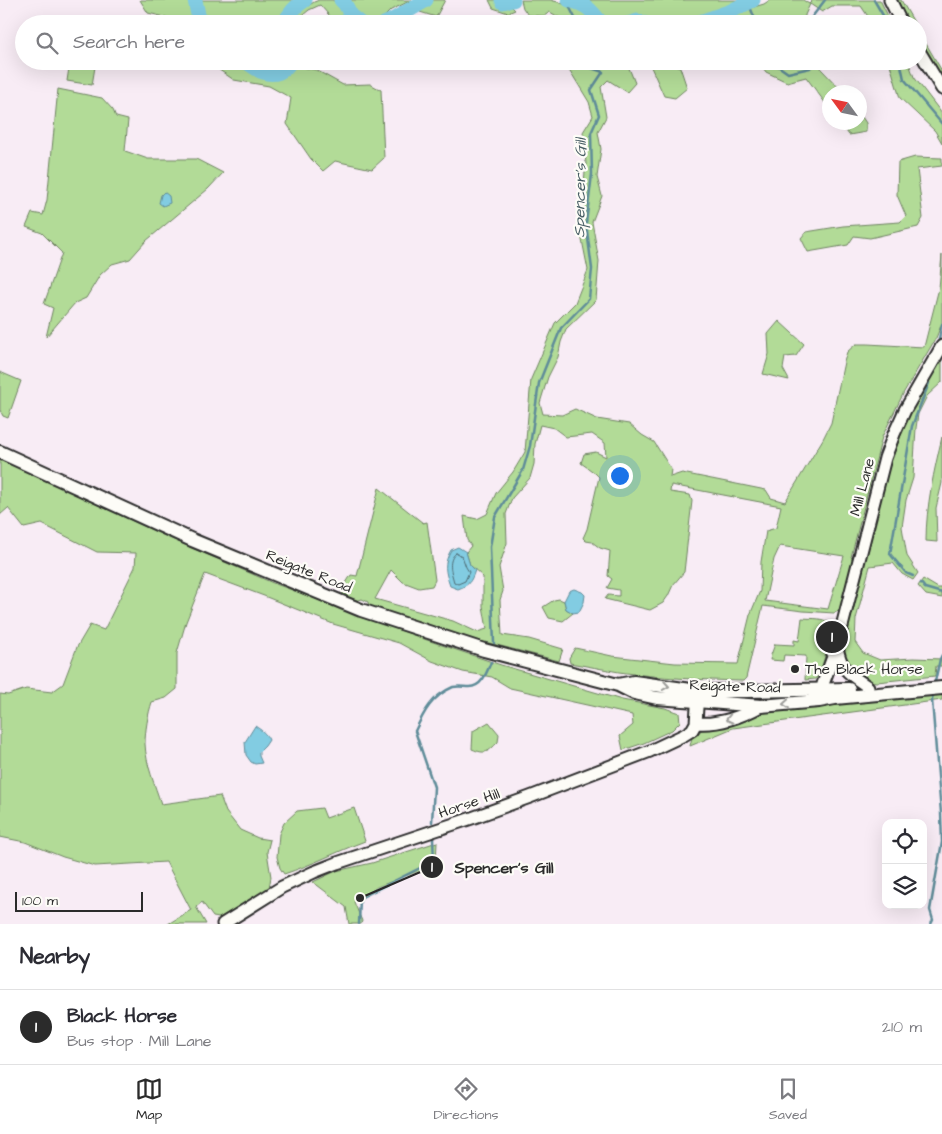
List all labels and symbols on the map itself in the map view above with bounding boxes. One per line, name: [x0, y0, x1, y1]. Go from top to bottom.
north arrow: [822, 85, 867, 130]
water label: Spencer's Gill: [568, 136, 592, 238]
street label: Mill Lane: [845, 456, 880, 518]
your location: [607, 463, 633, 489]
street label: Reigate Road: [262, 545, 355, 599]
pin: 1: [816, 618, 848, 656]
place label: The Black Horse: [805, 659, 923, 680]
marker: The Black Horse: [789, 663, 801, 675]
street label: Reigate Road: [689, 674, 781, 700]
one-way arrow: [662, 681, 670, 691]
one-way arrow: [782, 698, 790, 709]
one-way arrow: [725, 713, 734, 724]
street label: Horse Hill: [436, 783, 503, 824]
callout: Spencer's Gill: [420, 852, 564, 883]
text: 1: [431, 857, 433, 878]
text: Spencer's Gill: [453, 857, 554, 879]
scale bar: [15, 889, 142, 912]

